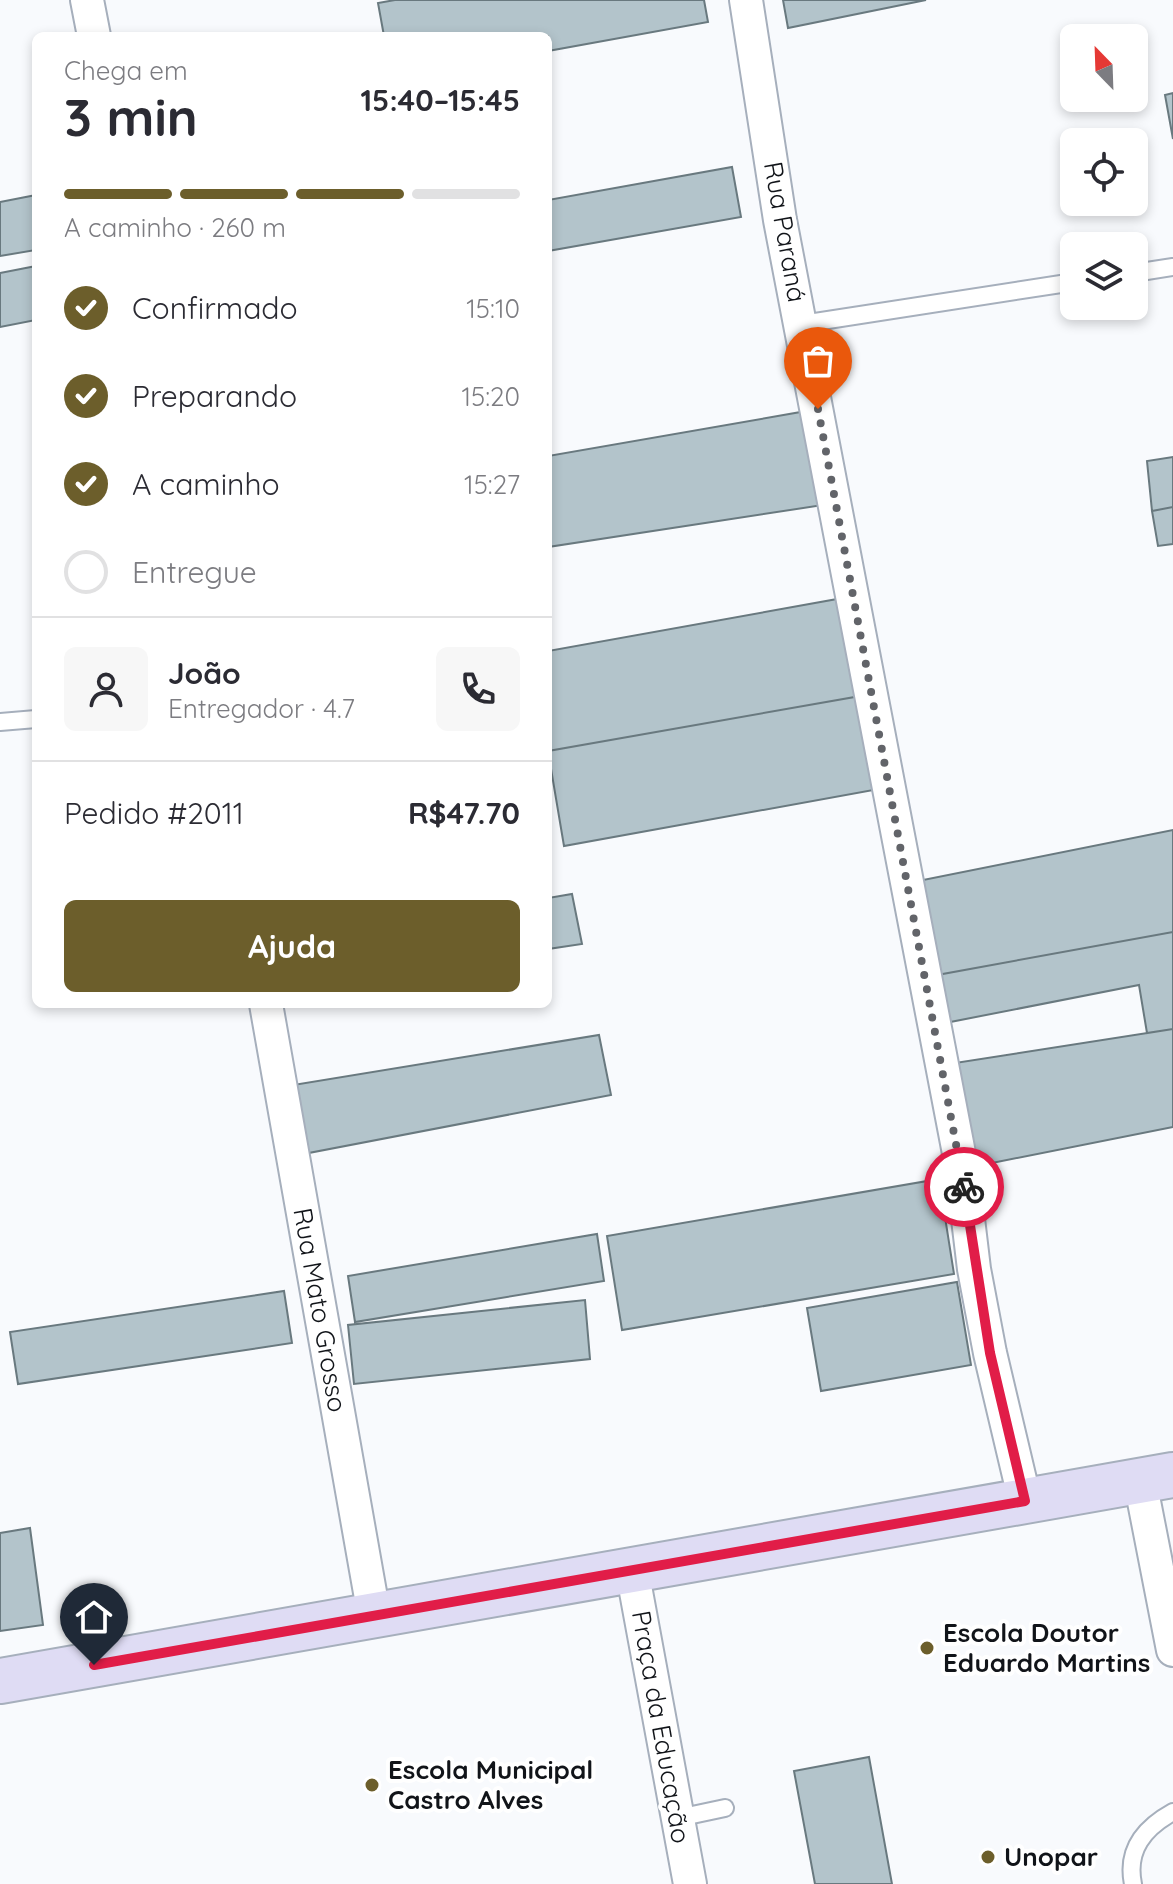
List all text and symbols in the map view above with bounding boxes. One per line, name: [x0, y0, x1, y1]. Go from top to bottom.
north arrow: [1060, 24, 1148, 112]
map controls: [1060, 24, 1148, 320]
text: Chega em: [64, 54, 188, 87]
text: 15:40–15:45: [360, 81, 520, 119]
text: 3 min: [64, 84, 198, 149]
button: locate: [1060, 128, 1148, 216]
street label: Rua Paraná: [757, 159, 814, 305]
text: A caminho · 260 m: [64, 211, 286, 244]
button: layers: [1060, 232, 1148, 320]
icon: check: [64, 286, 108, 330]
text: Confirmado: [132, 289, 298, 327]
text: 15:10: [466, 292, 520, 325]
pin: [784, 327, 852, 409]
icon: bag: [796, 339, 840, 383]
icon: check: [64, 374, 108, 418]
text: Preparando: [132, 377, 297, 415]
text: 15:20: [461, 380, 520, 413]
icon: check: [64, 462, 108, 506]
text: A caminho: [132, 465, 280, 503]
text: 15:27: [464, 468, 520, 501]
text: Entregue: [132, 553, 257, 591]
button: person: [64, 647, 148, 731]
button: phone: [436, 647, 520, 731]
text: João: [168, 654, 241, 692]
text: Entregador · 4.7: [168, 692, 355, 725]
text: Pedido #2011: [64, 794, 244, 832]
text: R$47.70: [408, 794, 520, 832]
button: Ajuda: [64, 900, 520, 992]
courier: [924, 1147, 1004, 1227]
icon: bike: [942, 1165, 986, 1209]
street label: Rua Mato Grosso: [286, 1205, 355, 1415]
pin: [60, 1583, 128, 1665]
icon: home: [72, 1595, 116, 1639]
street label: Praça da Educação: [625, 1608, 698, 1846]
place label: Escola Doutor Eduardo Martins: [943, 1616, 1150, 1679]
marker: Escola Doutor Eduardo Martins: [918, 1639, 936, 1657]
place label: Escola Municipal Castro Alves: [388, 1753, 593, 1816]
marker: Escola Municipal Castro Alves: [363, 1776, 381, 1794]
place label: Unopar: [1004, 1840, 1098, 1873]
marker: Unopar: [979, 1848, 997, 1866]

